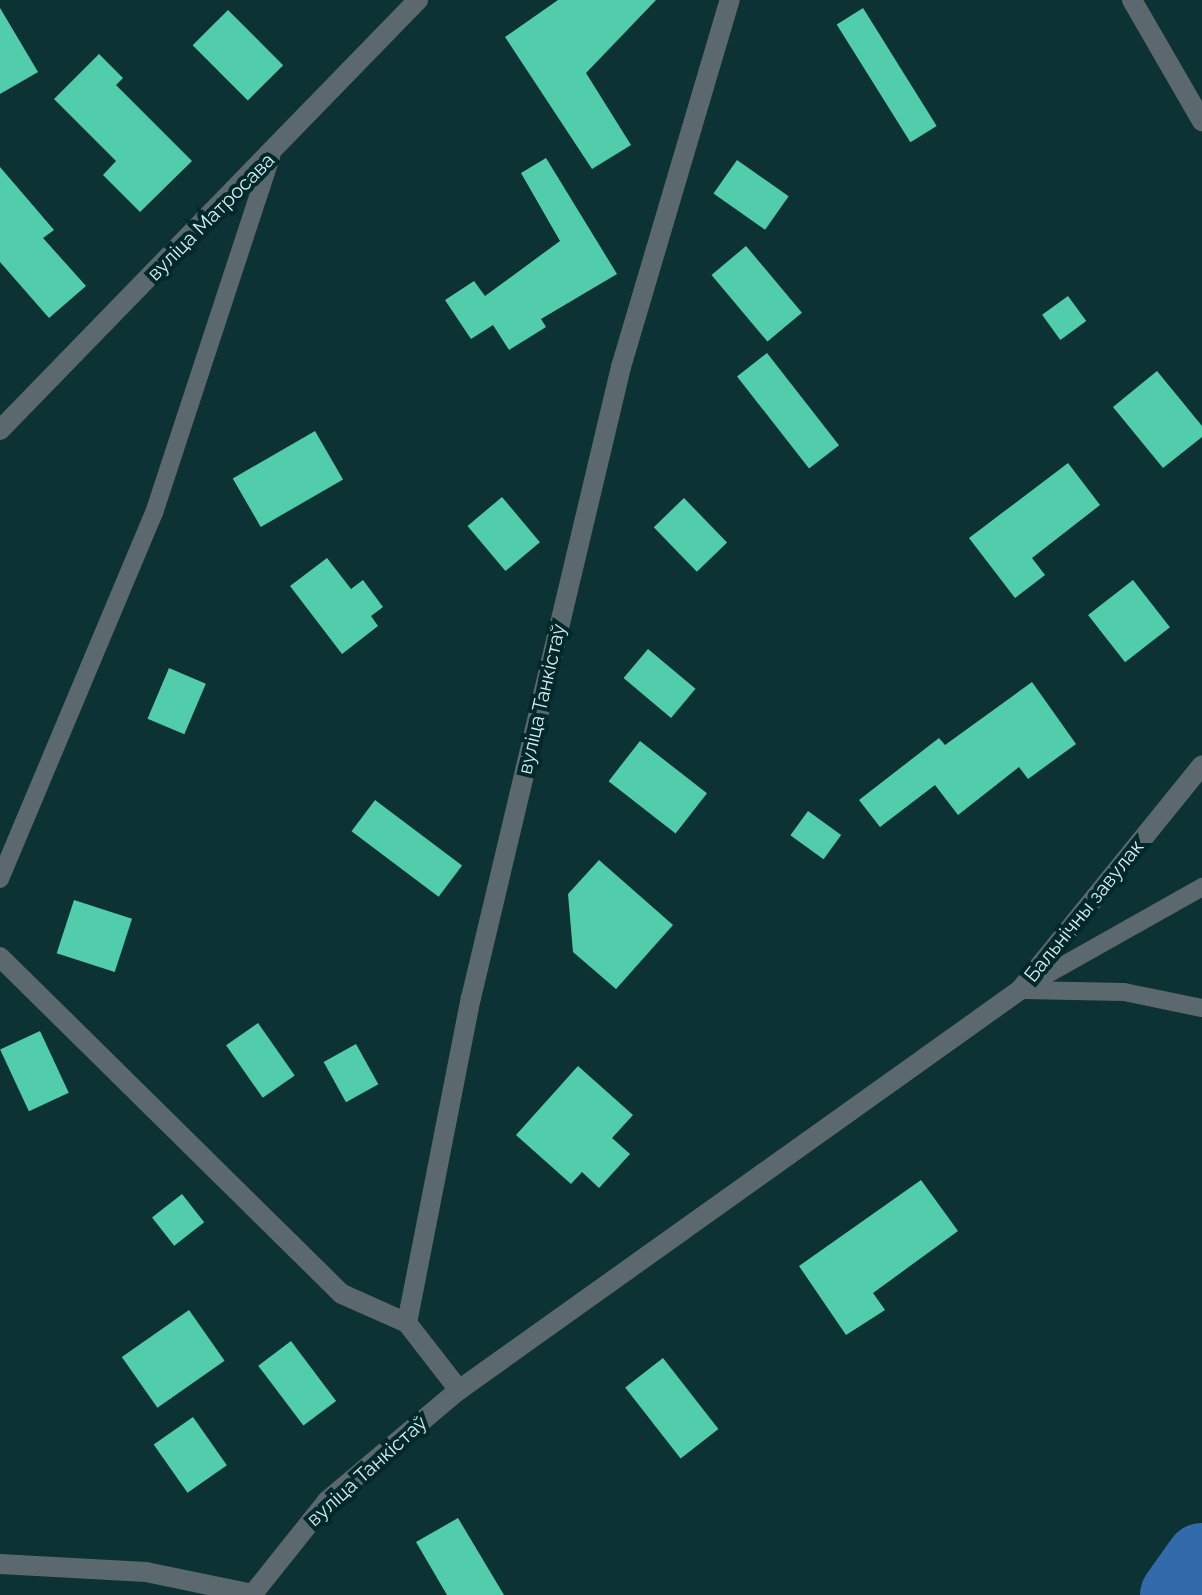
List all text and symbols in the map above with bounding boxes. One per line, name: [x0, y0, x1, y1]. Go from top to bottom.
street label: вуліца Матросава: [142, 148, 280, 286]
street label: вуліца Танкістаў: [513, 621, 571, 777]
street label: Бальнічны завулак: [1019, 835, 1149, 987]
street label: вуліца Танкістаў: [302, 1410, 432, 1532]

